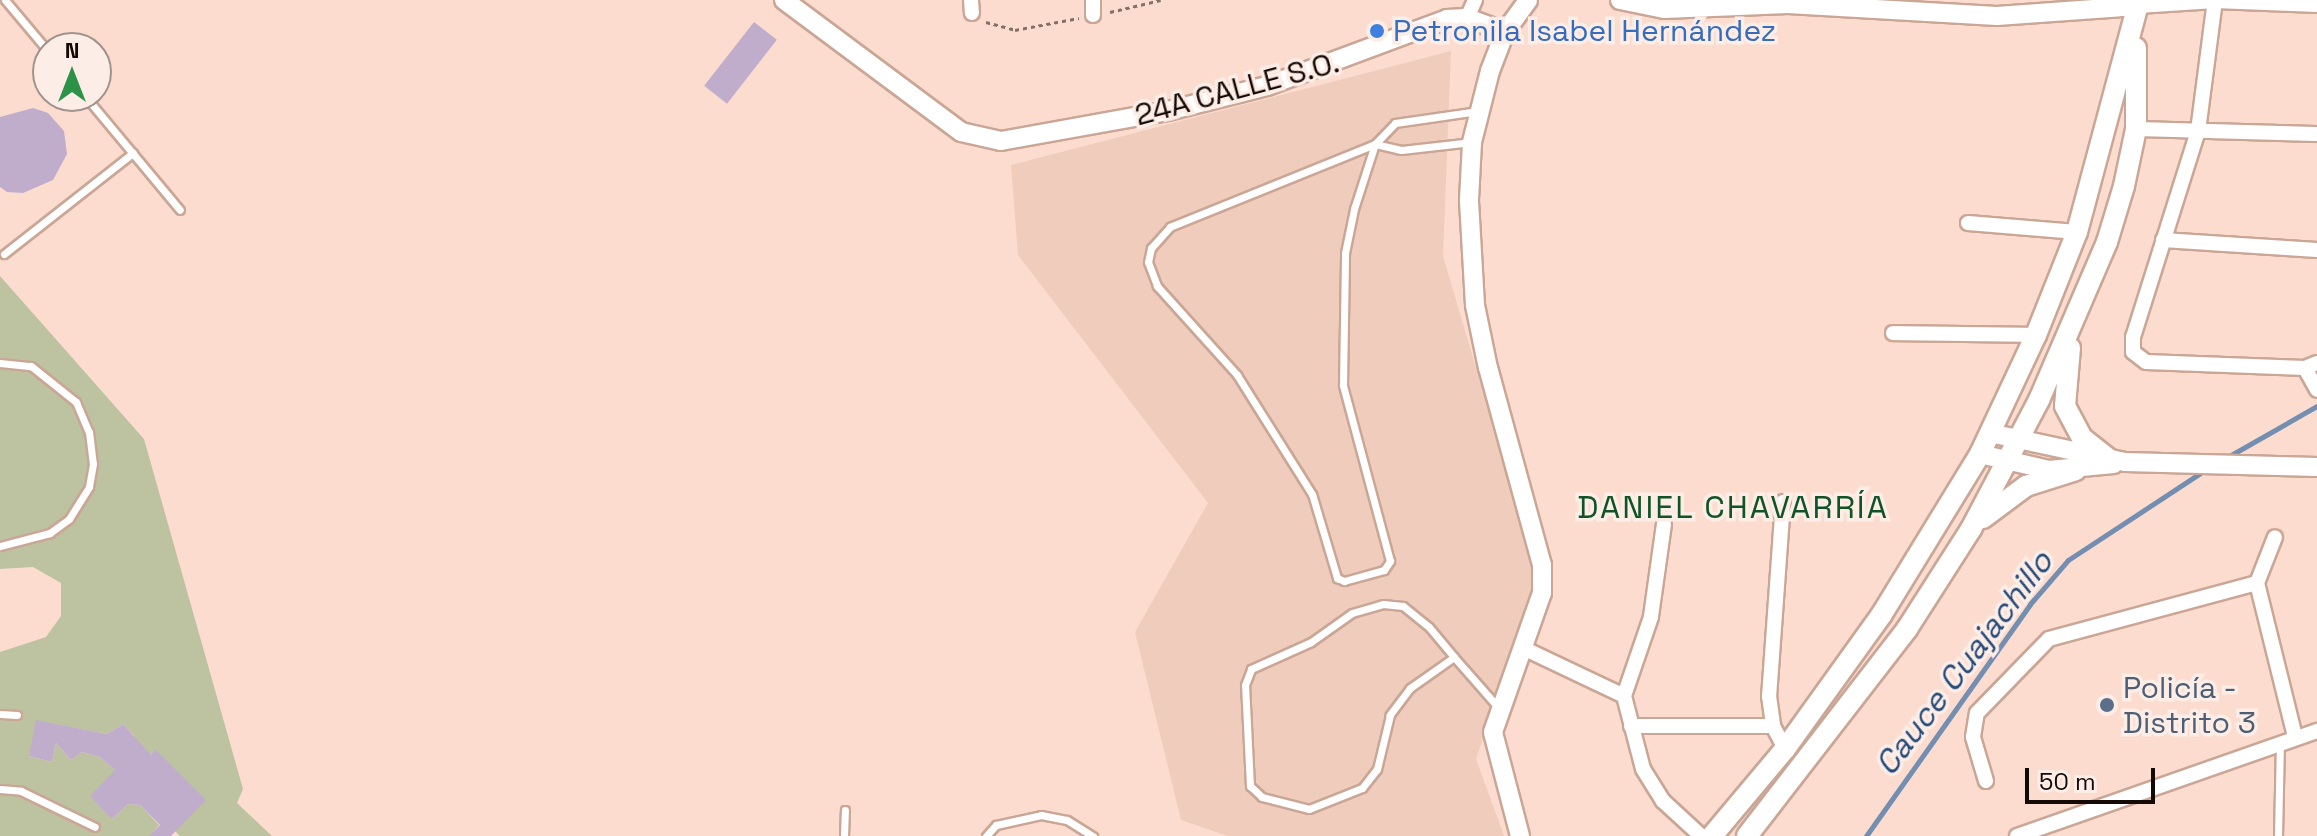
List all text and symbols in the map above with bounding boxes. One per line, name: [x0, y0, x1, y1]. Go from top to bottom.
place label: Petronila Isabel Hernández: [1393, 13, 1776, 49]
marker: Petronila Isabel Hernández: [1368, 22, 1386, 40]
north arrow: [32, 32, 112, 112]
text: N: [65, 36, 79, 64]
street label: 24A CALLE S.O.: [1131, 44, 1343, 134]
district label: DANIEL CHAVARRÍA: [1577, 488, 1889, 526]
water label: Cauce Cuajachillo: [1867, 543, 2061, 783]
place label: Policía - Distrito 3: [2123, 670, 2256, 740]
marker: Policía - Distrito 3: [2098, 696, 2116, 714]
scale bar: [2029, 752, 2159, 802]
text: 50 m: [2039, 766, 2096, 797]

